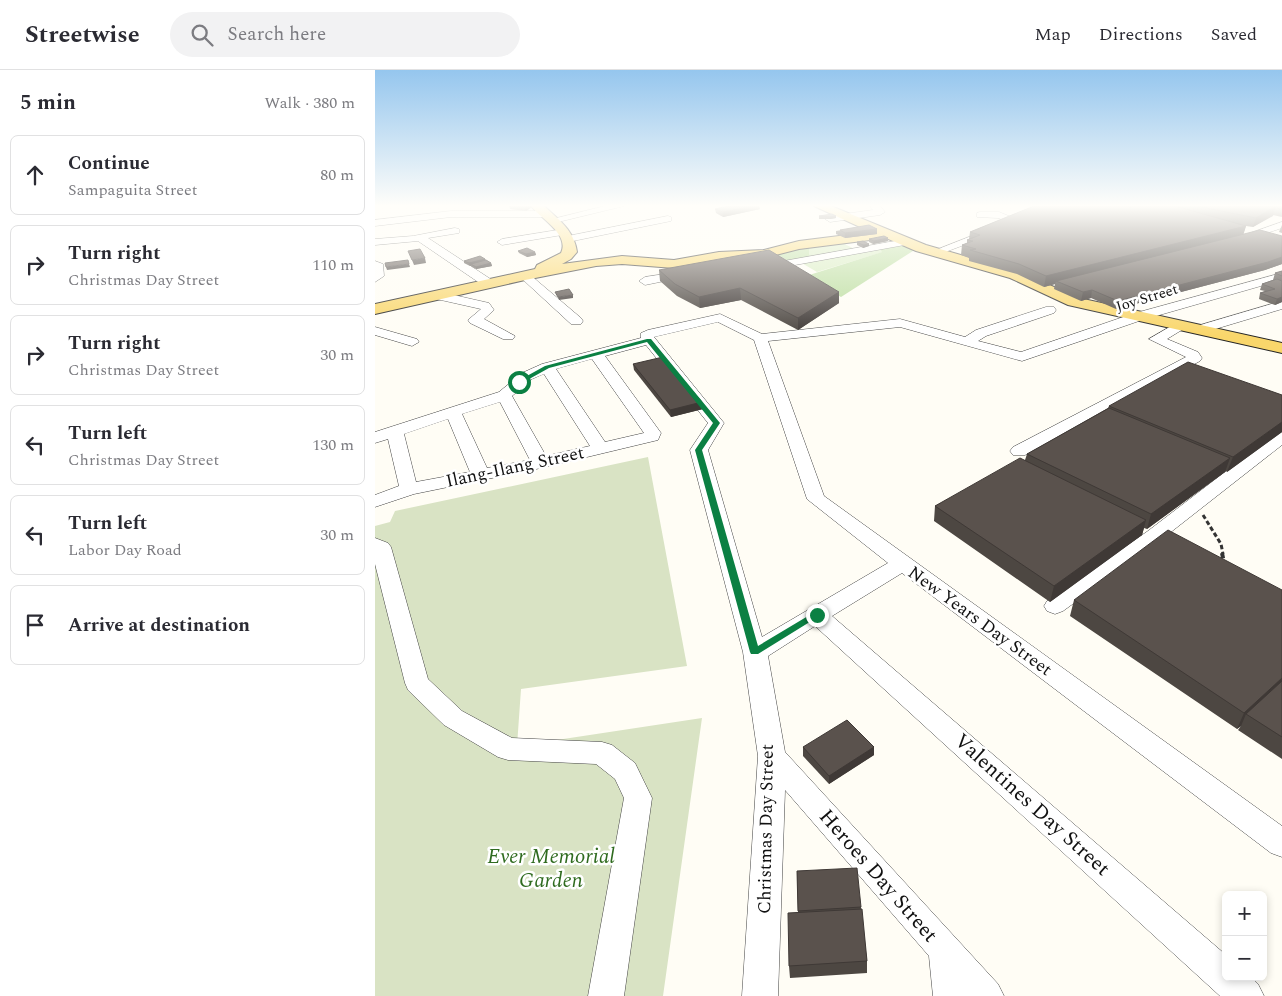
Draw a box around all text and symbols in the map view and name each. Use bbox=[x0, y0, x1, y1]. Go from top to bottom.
search box bbox=[170, 12, 520, 57]
text: Streetwise bbox=[25, 17, 140, 53]
text: Search here bbox=[228, 20, 326, 49]
icon: search bbox=[188, 21, 216, 49]
text: Map bbox=[1035, 21, 1071, 48]
text: Directions bbox=[1099, 21, 1183, 48]
text: Saved bbox=[1211, 21, 1257, 48]
text: 5 min bbox=[20, 87, 76, 119]
text: Walk · 380 m bbox=[264, 91, 355, 115]
text: Continue bbox=[68, 149, 150, 178]
icon: ahead bbox=[21, 161, 49, 189]
text: 80 m bbox=[320, 163, 354, 187]
text: Sampaguita Street bbox=[68, 178, 198, 202]
text: Turn right bbox=[68, 239, 161, 268]
icon: right bbox=[21, 251, 49, 279]
text: 110 m bbox=[312, 253, 354, 277]
text: Christmas Day Street bbox=[68, 268, 219, 292]
street label: Joy Street bbox=[1113, 278, 1181, 318]
text: Turn right bbox=[68, 329, 161, 358]
icon: right bbox=[21, 341, 49, 369]
text: 30 m bbox=[320, 343, 354, 367]
text: Christmas Day Street bbox=[68, 358, 219, 382]
route start bbox=[508, 371, 531, 394]
text: Turn left bbox=[68, 419, 147, 448]
icon: left bbox=[21, 431, 49, 459]
text: 130 m bbox=[312, 433, 354, 457]
street label: Ilang-Ilang Street bbox=[443, 439, 587, 495]
text: Christmas Day Street bbox=[68, 448, 219, 472]
text: Turn left bbox=[68, 509, 147, 538]
icon: left bbox=[21, 521, 49, 549]
text: 30 m bbox=[320, 523, 354, 547]
text: Labor Day Road bbox=[68, 538, 182, 562]
street label: New Years Day Street bbox=[902, 559, 1058, 683]
route end bbox=[806, 604, 829, 627]
icon: arrive bbox=[21, 611, 49, 639]
text: Arrive at destination bbox=[68, 611, 250, 640]
street label: Valentines Day Street bbox=[947, 726, 1117, 884]
street label: Christmas Day Street bbox=[751, 744, 781, 914]
street label: Heroes Day Street bbox=[811, 802, 945, 950]
park label: Ever Memorial Garden bbox=[487, 841, 615, 897]
map controls bbox=[1222, 891, 1267, 981]
button: + bbox=[1222, 891, 1267, 936]
button: − bbox=[1222, 936, 1267, 981]

